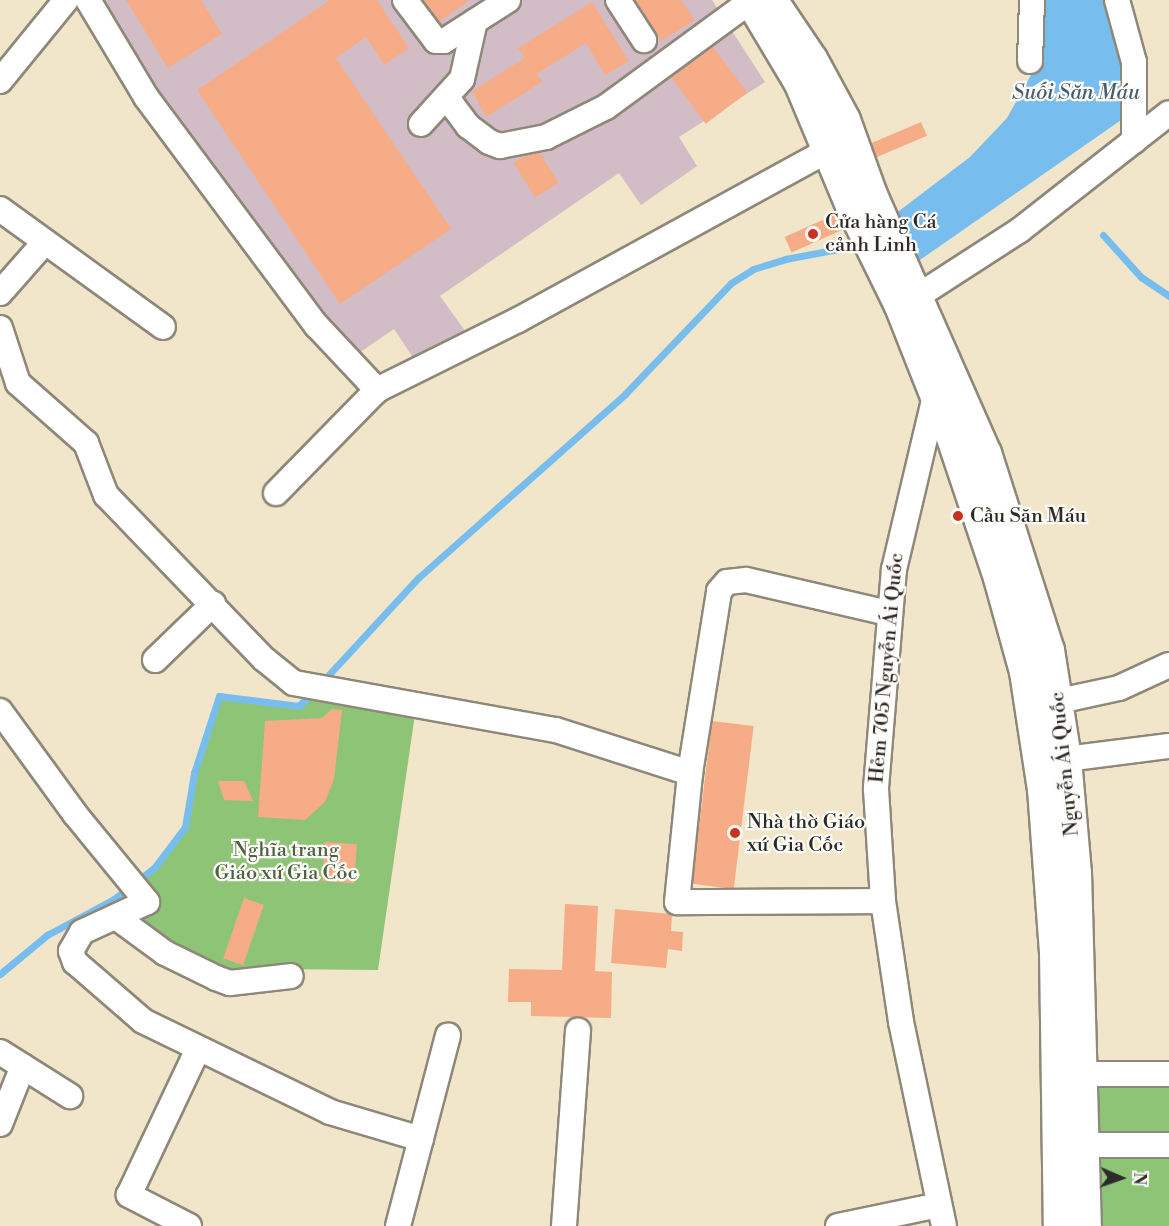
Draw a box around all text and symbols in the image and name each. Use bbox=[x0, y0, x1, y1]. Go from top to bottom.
water label: Suối Săn Máu bbox=[1012, 80, 1140, 106]
place label: Cửa hàng Cá cảnh Linh bbox=[825, 210, 937, 257]
marker: Cửa hàng Cá cảnh Linh bbox=[806, 227, 820, 241]
place label: Cầu Săn Máu bbox=[970, 504, 1086, 528]
marker: Cầu Săn Máu bbox=[951, 509, 965, 523]
street label: Hẻm 705 Nguyễn Ái Quốc bbox=[865, 552, 909, 784]
street label: Nguyễn Ái Quốc bbox=[1045, 691, 1085, 837]
place label: Nhà thờ Giáo xứ Gia Cốc bbox=[747, 810, 865, 857]
marker: Nhà thờ Giáo xứ Gia Cốc bbox=[728, 826, 742, 840]
park label: Nghĩa trang Giáo xứ Gia Cốc bbox=[214, 838, 358, 885]
north arrow bbox=[1091, 1148, 1151, 1208]
text: N bbox=[1129, 1172, 1149, 1185]

